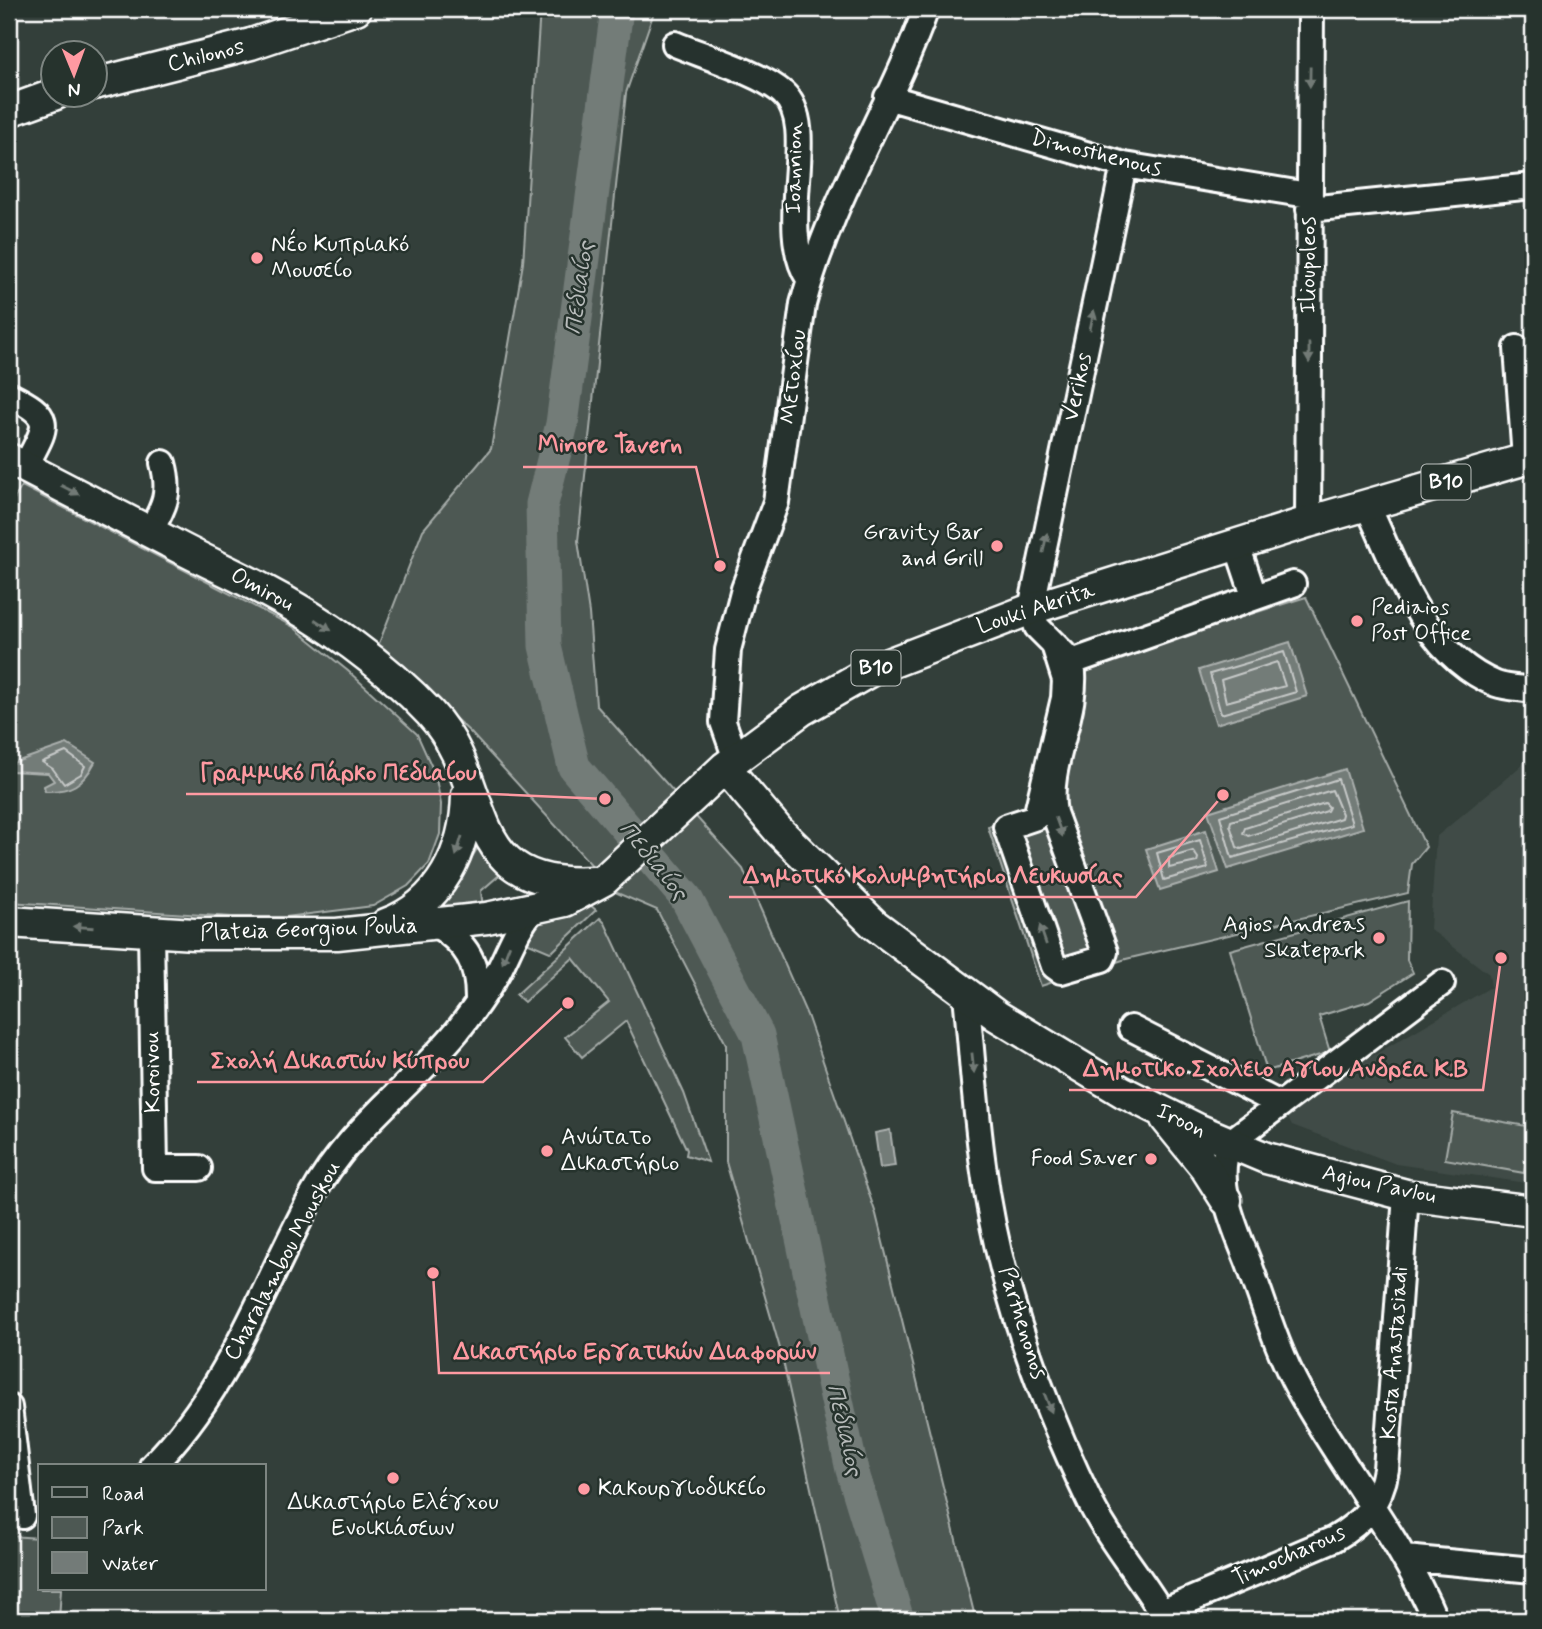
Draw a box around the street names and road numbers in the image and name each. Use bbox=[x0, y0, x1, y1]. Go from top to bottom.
street label: Chilonos bbox=[164, 32, 248, 80]
street label: Ioannion bbox=[779, 122, 811, 214]
street label: Dimosthenous bbox=[1027, 123, 1165, 185]
street label: Ilioupoleos bbox=[1294, 217, 1324, 313]
street label: Μετοχίου bbox=[773, 328, 815, 426]
street label: Verikos bbox=[1056, 350, 1100, 424]
road number: B10 bbox=[1422, 464, 1470, 500]
street label: Omirou bbox=[225, 561, 299, 619]
street label: Louki Akrita bbox=[973, 576, 1099, 642]
road number: B10 bbox=[852, 650, 900, 686]
street label: Plateia Georgiou Poulia bbox=[200, 911, 418, 951]
street label: Koroivou bbox=[137, 1031, 169, 1113]
street label: Iroon bbox=[1151, 1096, 1211, 1146]
street label: Charalambou Mouskou bbox=[218, 1156, 348, 1366]
street label: Agiou Pavlou bbox=[1319, 1158, 1439, 1212]
street label: Parthenonos bbox=[991, 1263, 1053, 1383]
street label: Kosta Anastasiadi bbox=[1374, 1265, 1416, 1441]
street label: Timocharous bbox=[1228, 1518, 1350, 1594]

